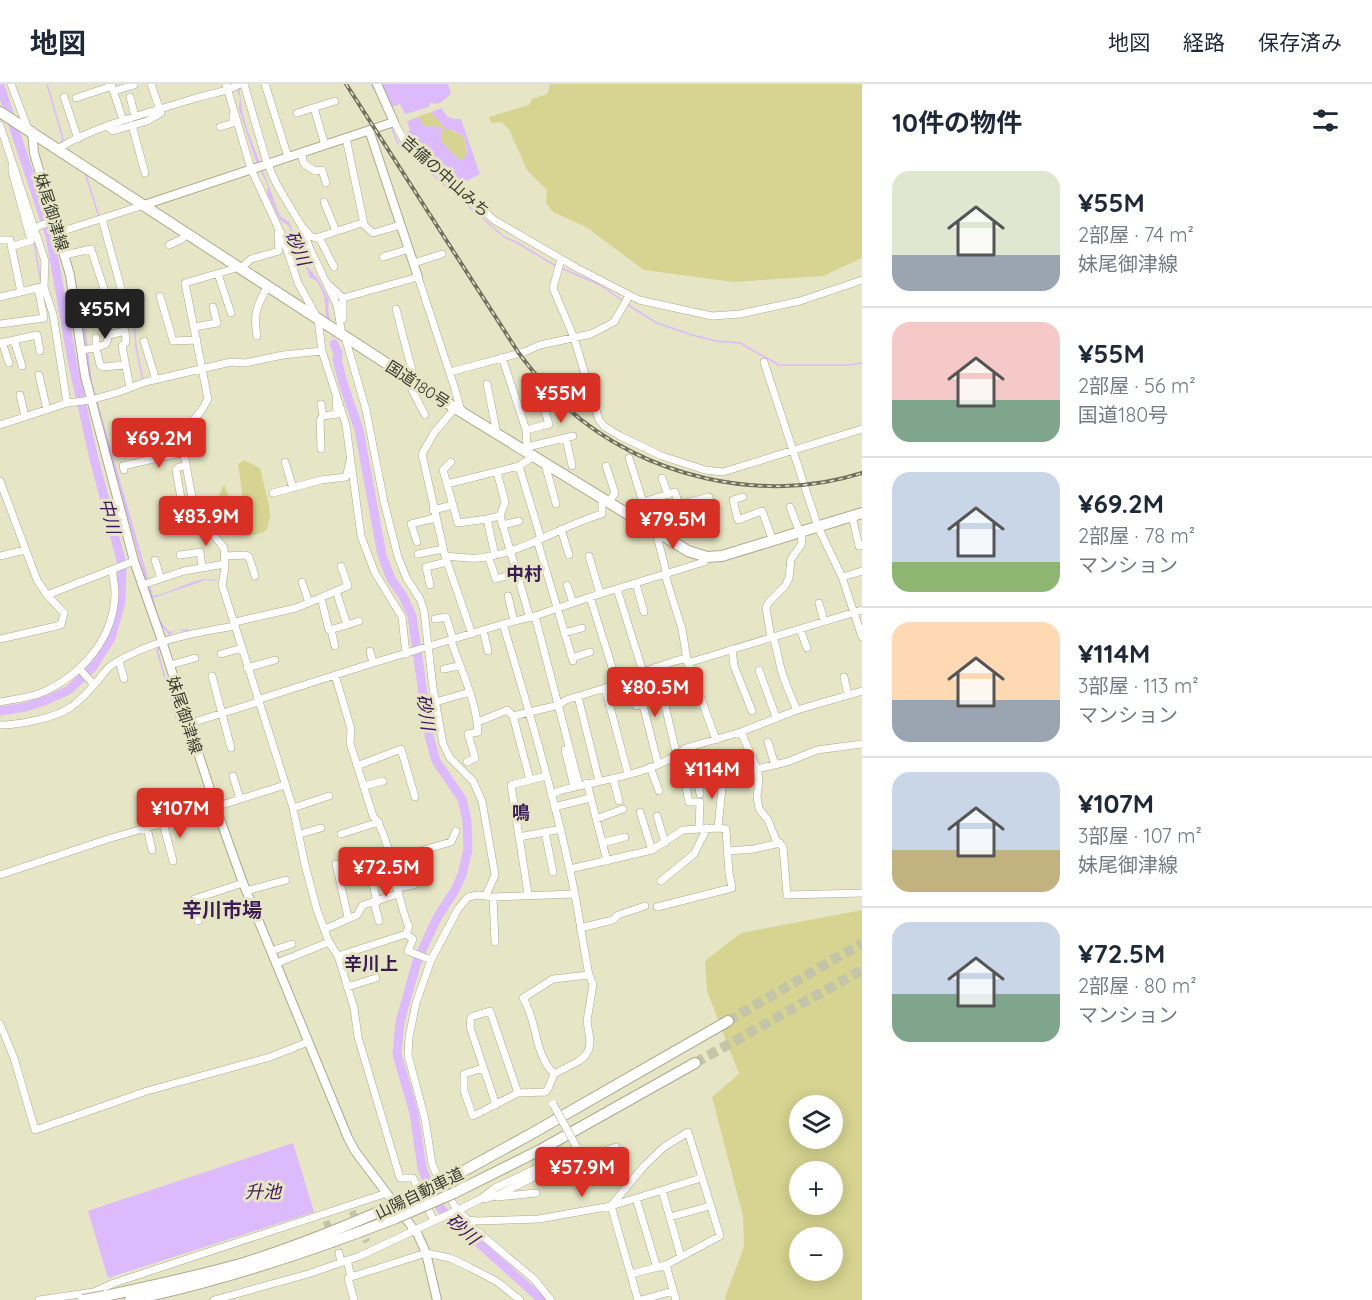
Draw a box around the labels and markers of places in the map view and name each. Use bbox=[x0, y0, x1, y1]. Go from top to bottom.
pin: ¥55M bbox=[69, 289, 141, 340]
pin: ¥55M bbox=[525, 373, 597, 424]
pin: ¥69.2M bbox=[110, 418, 208, 469]
pin: ¥83.9M bbox=[157, 496, 255, 547]
pin: ¥79.5M bbox=[624, 499, 722, 550]
pin: ¥80.5M bbox=[606, 667, 704, 718]
pin: ¥114M bbox=[670, 749, 754, 800]
pin: ¥107M bbox=[138, 788, 222, 839]
pin: ¥72.5M bbox=[337, 847, 435, 898]
pin: ¥57.9M bbox=[533, 1147, 631, 1198]

